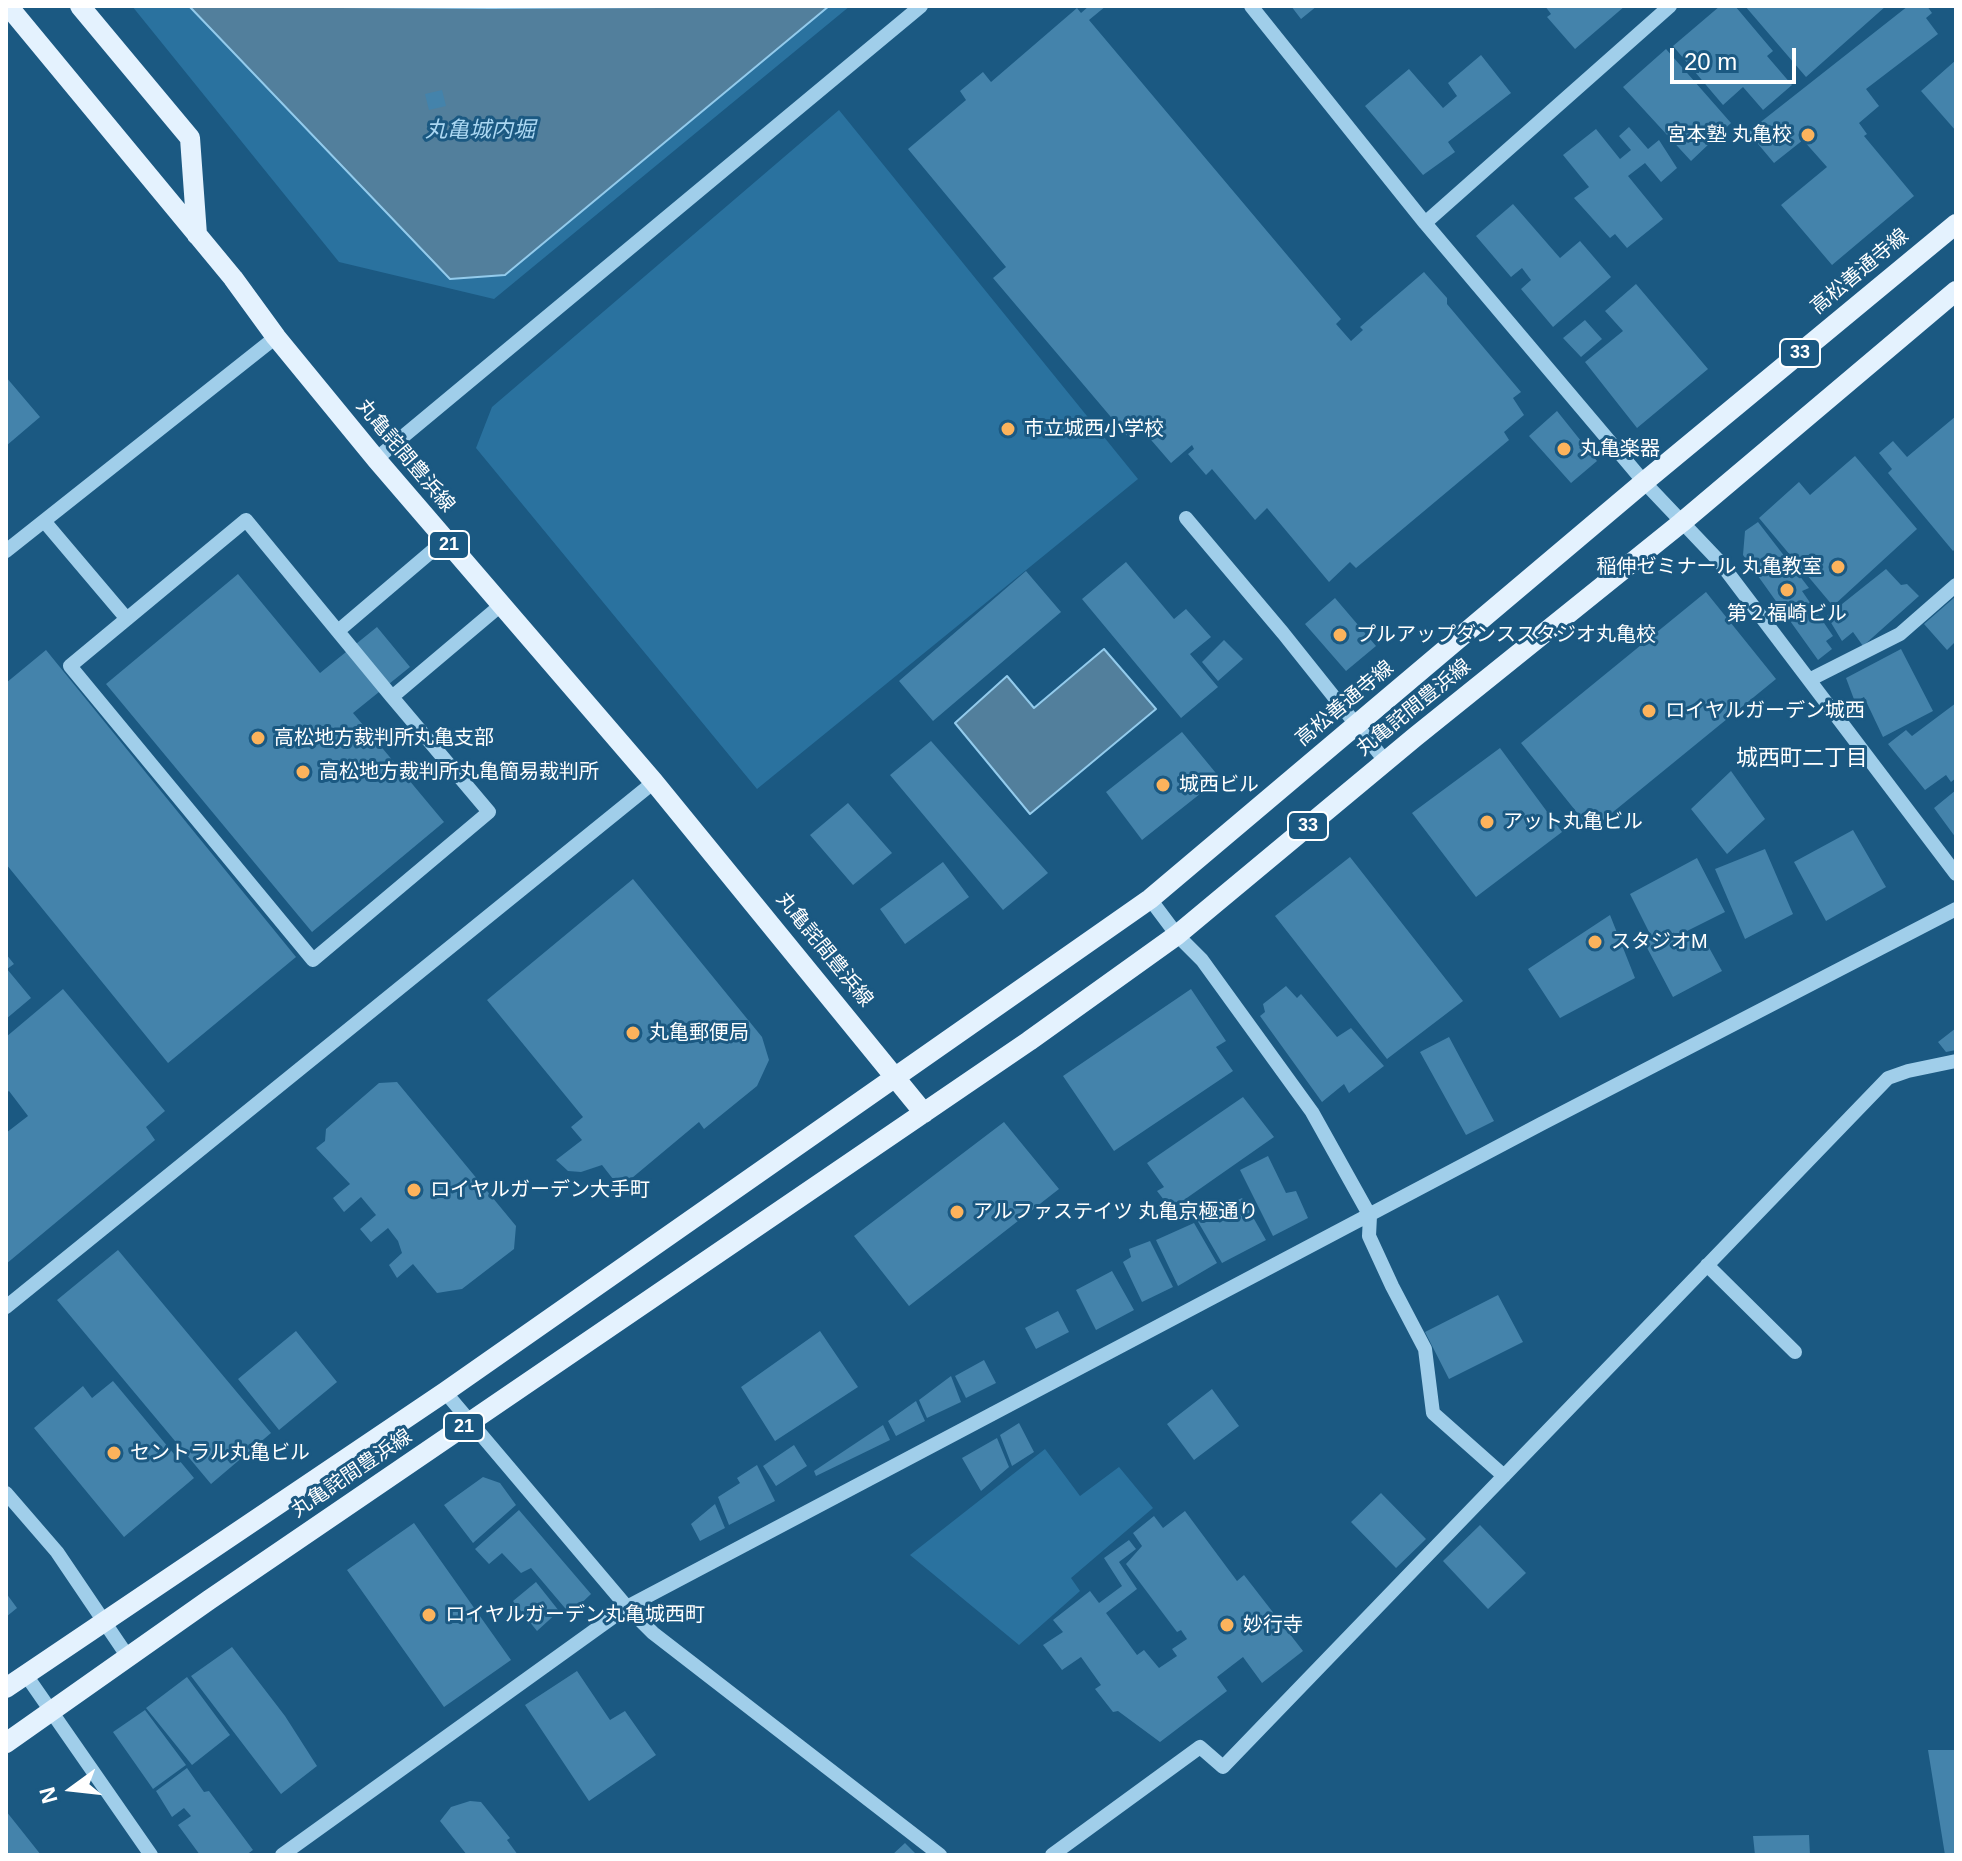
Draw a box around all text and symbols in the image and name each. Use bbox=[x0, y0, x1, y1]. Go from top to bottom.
scale bar bbox=[1674, 32, 1800, 82]
text: 20 m bbox=[1684, 48, 1737, 75]
water label: 丸亀城内堀 bbox=[425, 118, 535, 144]
place label: 宮本塾 丸亀校 bbox=[1666, 123, 1792, 147]
marker: 宮本塾 丸亀校 bbox=[1799, 126, 1817, 144]
street label: 高松善通寺線 bbox=[1806, 224, 1914, 320]
road number: 33 bbox=[1780, 339, 1820, 367]
street label: 丸亀詫間豊浜線 bbox=[351, 395, 459, 517]
place label: 市立城西小学校 bbox=[1024, 417, 1164, 441]
marker: 市立城西小学校 bbox=[999, 420, 1017, 438]
place label: 丸亀楽器 bbox=[1580, 437, 1660, 461]
marker: 丸亀楽器 bbox=[1555, 440, 1573, 458]
road number: 21 bbox=[429, 531, 469, 559]
place label: 稲伸ゼミナール 丸亀教室 bbox=[1596, 555, 1822, 579]
marker: 稲伸ゼミナール 丸亀教室 bbox=[1829, 558, 1847, 576]
marker: 第２福崎ビル bbox=[1778, 581, 1796, 599]
place label: 第２福崎ビル bbox=[1727, 602, 1847, 626]
place label: プルアップダンススタジオ丸亀校 bbox=[1356, 623, 1656, 647]
marker: プルアップダンススタジオ丸亀校 bbox=[1331, 626, 1349, 644]
street label: 丸亀詫間豊浜線 bbox=[1352, 655, 1476, 761]
street label: 高松善通寺線 bbox=[1291, 656, 1399, 752]
place label: ロイヤルガーデン城西 bbox=[1665, 699, 1865, 723]
marker: ロイヤルガーデン城西 bbox=[1640, 702, 1658, 720]
place label: 高松地方裁判所丸亀支部 bbox=[274, 726, 494, 750]
marker: 高松地方裁判所丸亀支部 bbox=[249, 729, 267, 747]
district label: 城西町二丁目 bbox=[1736, 746, 1868, 772]
place label: 高松地方裁判所丸亀簡易裁判所 bbox=[319, 760, 599, 784]
marker: 高松地方裁判所丸亀簡易裁判所 bbox=[294, 763, 312, 781]
place label: 城西ビル bbox=[1179, 773, 1259, 797]
marker: 城西ビル bbox=[1154, 776, 1172, 794]
place label: アット丸亀ビル bbox=[1503, 810, 1643, 834]
road number: 33 bbox=[1288, 812, 1328, 840]
marker: アット丸亀ビル bbox=[1478, 813, 1496, 831]
street label: 丸亀詫間豊浜線 bbox=[771, 888, 877, 1012]
place label: スタジオM bbox=[1611, 930, 1708, 954]
marker: スタジオM bbox=[1586, 933, 1604, 951]
place label: 丸亀郵便局 bbox=[649, 1021, 749, 1045]
marker: 丸亀郵便局 bbox=[624, 1024, 642, 1042]
place label: ロイヤルガーデン大手町 bbox=[430, 1178, 650, 1202]
marker: ロイヤルガーデン大手町 bbox=[405, 1181, 423, 1199]
place label: アルファステイツ 丸亀京極通り bbox=[973, 1200, 1259, 1224]
marker: アルファステイツ 丸亀京極通り bbox=[948, 1203, 966, 1221]
road number: 21 bbox=[444, 1413, 484, 1441]
street label: 丸亀詫間豊浜線 bbox=[287, 1425, 417, 1523]
place label: セントラル丸亀ビル bbox=[130, 1441, 310, 1465]
marker: セントラル丸亀ビル bbox=[105, 1444, 123, 1462]
place label: ロイヤルガーデン丸亀城西町 bbox=[445, 1603, 705, 1627]
marker: ロイヤルガーデン丸亀城西町 bbox=[420, 1606, 438, 1624]
place label: 妙行寺 bbox=[1243, 1613, 1303, 1637]
marker: 妙行寺 bbox=[1218, 1616, 1236, 1634]
north arrow bbox=[32, 1749, 112, 1829]
text: N bbox=[34, 1784, 62, 1806]

